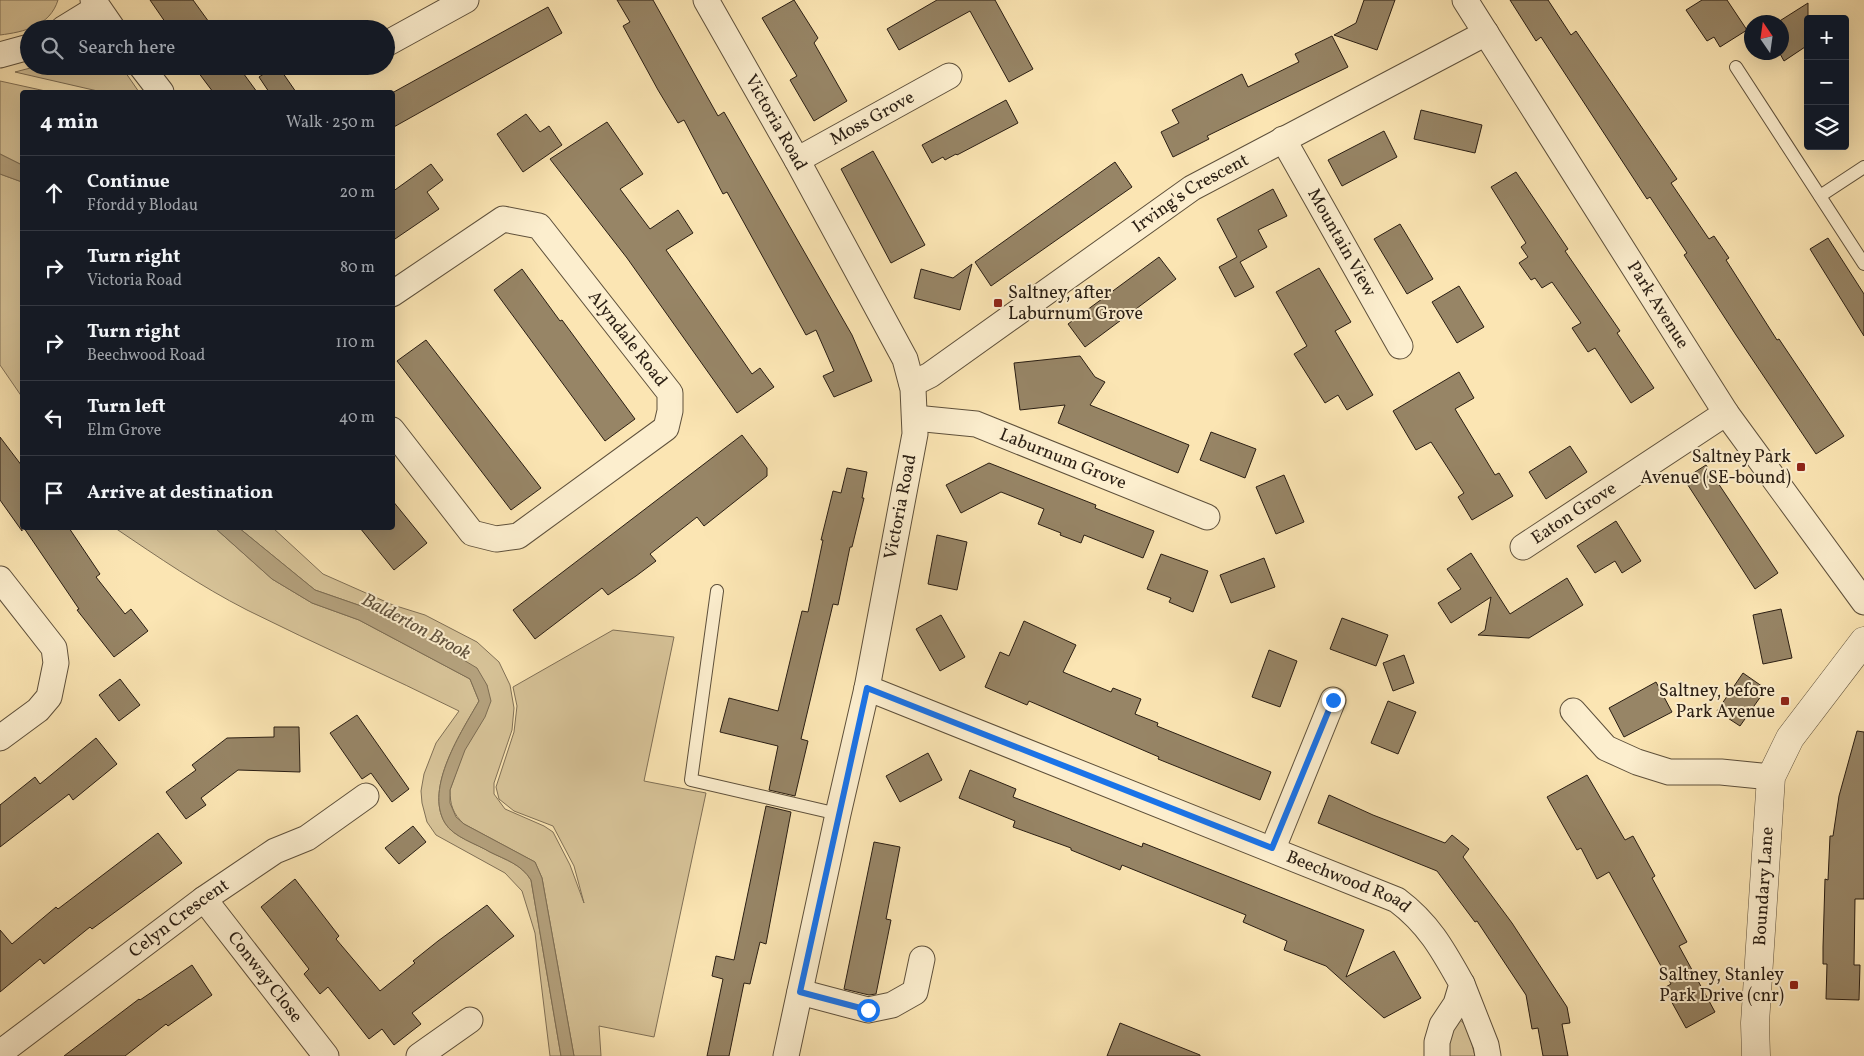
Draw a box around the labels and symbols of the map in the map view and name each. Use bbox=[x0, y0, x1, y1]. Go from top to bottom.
north arrow bbox=[1744, 15, 1789, 60]
street label: Victoria Road bbox=[738, 70, 813, 175]
street label: Moss Grove bbox=[826, 85, 919, 152]
street label: Irving's Crescent bbox=[1127, 148, 1253, 239]
street label: Mountain View bbox=[1301, 184, 1382, 301]
street label: Park Avenue bbox=[1621, 257, 1695, 354]
place label: Saltney, after Laburnum Grove bbox=[1008, 281, 1143, 327]
street label: Alyndale Road bbox=[582, 285, 673, 392]
marker: Saltney, after Laburnum Grove bbox=[992, 297, 1004, 309]
street label: Laburnum Grove bbox=[996, 422, 1130, 496]
place label: Saltney Park Avenue (SE-bound) bbox=[1640, 445, 1791, 491]
street label: Victoria Road bbox=[879, 452, 923, 562]
marker: Saltney Park Avenue (SE-bound) bbox=[1795, 461, 1807, 473]
street label: Eaton Grove bbox=[1526, 476, 1622, 551]
water label: Balderton Brook bbox=[357, 587, 475, 667]
place label: Saltney, before Park Avenue bbox=[1659, 679, 1775, 725]
route end bbox=[1322, 689, 1345, 712]
marker: Saltney, before Park Avenue bbox=[1779, 695, 1791, 707]
street label: Boundary Lane bbox=[1748, 826, 1780, 947]
street label: Beechwood Road bbox=[1282, 844, 1417, 919]
street label: Celyn Crescent bbox=[124, 873, 234, 964]
street label: Conway Close bbox=[221, 926, 308, 1028]
place label: Saltney, Stanley Park Drive (cnr) bbox=[1658, 963, 1784, 1009]
marker: Saltney, Stanley Park Drive (cnr) bbox=[1788, 979, 1800, 991]
route start bbox=[857, 999, 880, 1022]

